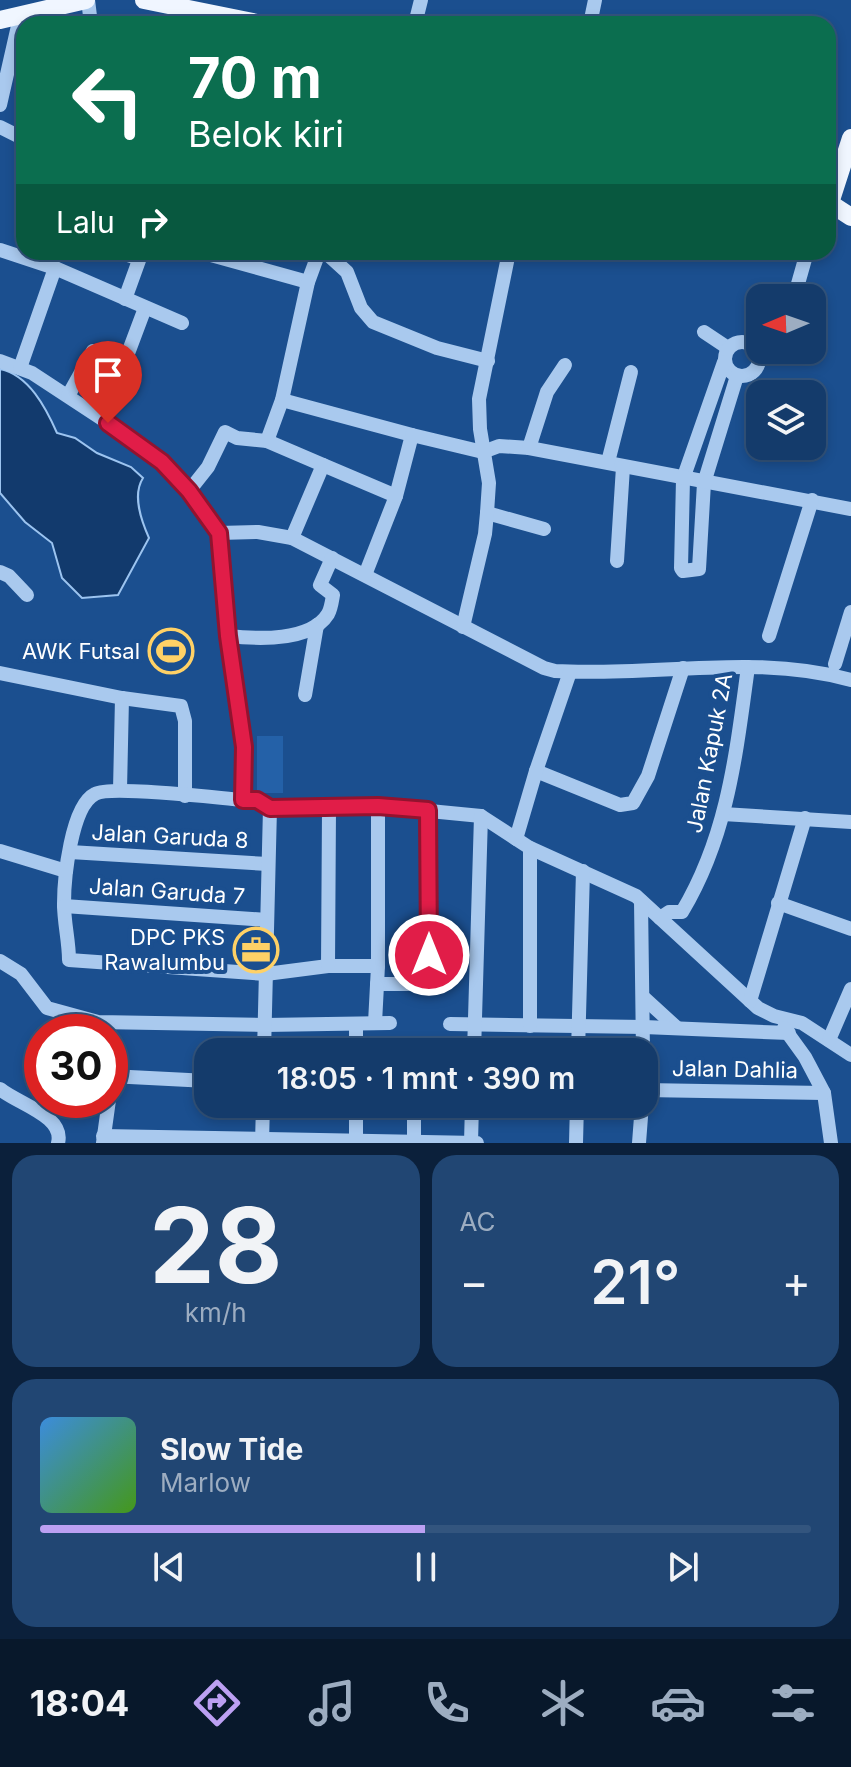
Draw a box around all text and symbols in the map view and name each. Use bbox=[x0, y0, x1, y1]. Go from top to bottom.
text: 70 m bbox=[188, 44, 322, 112]
icon: left bbox=[56, 48, 160, 152]
text: Belok kiri bbox=[188, 112, 344, 156]
icon: right bbox=[131, 200, 175, 244]
text: Lalu bbox=[56, 204, 115, 240]
north arrow bbox=[746, 284, 826, 364]
map controls bbox=[746, 284, 826, 460]
pin bbox=[74, 341, 142, 423]
icon: arrive bbox=[86, 353, 130, 397]
button: layers bbox=[746, 380, 826, 460]
sports icon: AWK Futsal bbox=[147, 627, 195, 675]
place label: AWK Futsal bbox=[22, 638, 140, 664]
street label: Jalan Kapuk 2A bbox=[681, 671, 737, 835]
street label: Jalan Garuda 8 bbox=[91, 819, 249, 853]
street label: Jalan Garuda 7 bbox=[88, 873, 246, 909]
position arrow bbox=[387, 913, 471, 997]
place label: DPC PKS Rawalumbu bbox=[104, 924, 225, 975]
office icon: DPC PKS Rawalumbu bbox=[232, 926, 280, 974]
speed limit sign: 30 bbox=[24, 1014, 128, 1118]
street label: Jalan Dahlia bbox=[672, 1055, 798, 1083]
text: 18:05 · 1 mnt · 390 m bbox=[277, 1060, 575, 1096]
text: 28 bbox=[149, 1182, 282, 1308]
text: AC bbox=[460, 1206, 496, 1237]
text: 21° bbox=[590, 1246, 680, 1318]
text: − bbox=[460, 1255, 489, 1309]
text: + bbox=[782, 1255, 811, 1309]
text: km/h bbox=[185, 1297, 247, 1328]
text: Slow Tide bbox=[160, 1431, 303, 1467]
text: Marlow bbox=[160, 1467, 251, 1498]
icon: previous bbox=[147, 1545, 191, 1589]
icon: pause bbox=[404, 1545, 448, 1589]
icon: next bbox=[661, 1545, 705, 1589]
icon: directions bbox=[189, 1675, 245, 1731]
icon: music bbox=[304, 1675, 360, 1731]
icon: phone bbox=[419, 1675, 475, 1731]
icon: climate bbox=[535, 1675, 591, 1731]
icon: car bbox=[650, 1675, 706, 1731]
icon: filters bbox=[765, 1675, 821, 1731]
text: 18:04 bbox=[30, 1681, 129, 1725]

